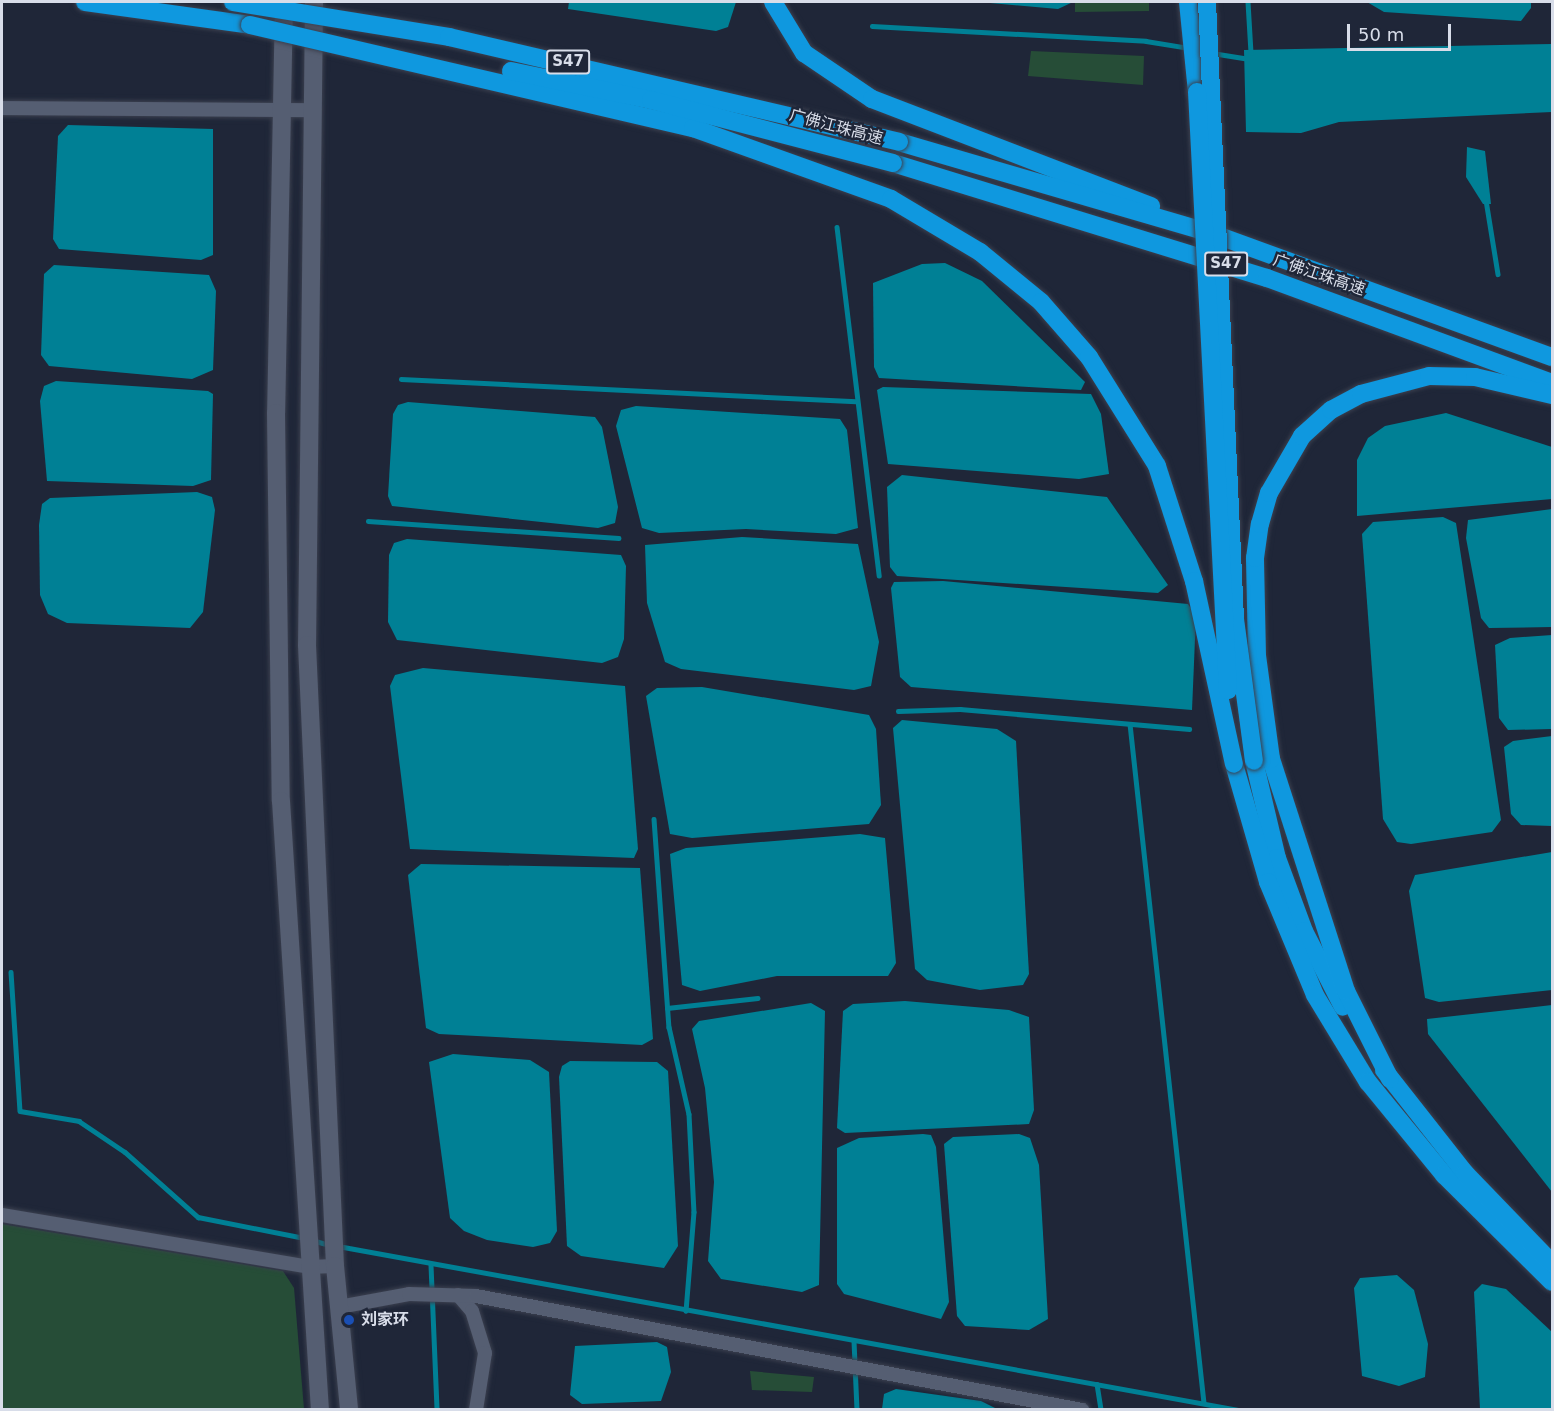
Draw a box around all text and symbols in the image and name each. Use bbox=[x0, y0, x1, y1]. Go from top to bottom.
scale bar bbox=[1350, 12, 1454, 50]
text: 50 m bbox=[1358, 24, 1404, 45]
road number: S47 bbox=[546, 50, 590, 74]
street label: 广佛江珠高速 bbox=[787, 105, 885, 149]
street label: 广佛江珠高速 bbox=[1270, 250, 1368, 300]
road number: S47 bbox=[1204, 252, 1248, 276]
place label: 刘家环 bbox=[361, 1310, 409, 1330]
marker: 刘家环 bbox=[342, 1313, 356, 1327]

